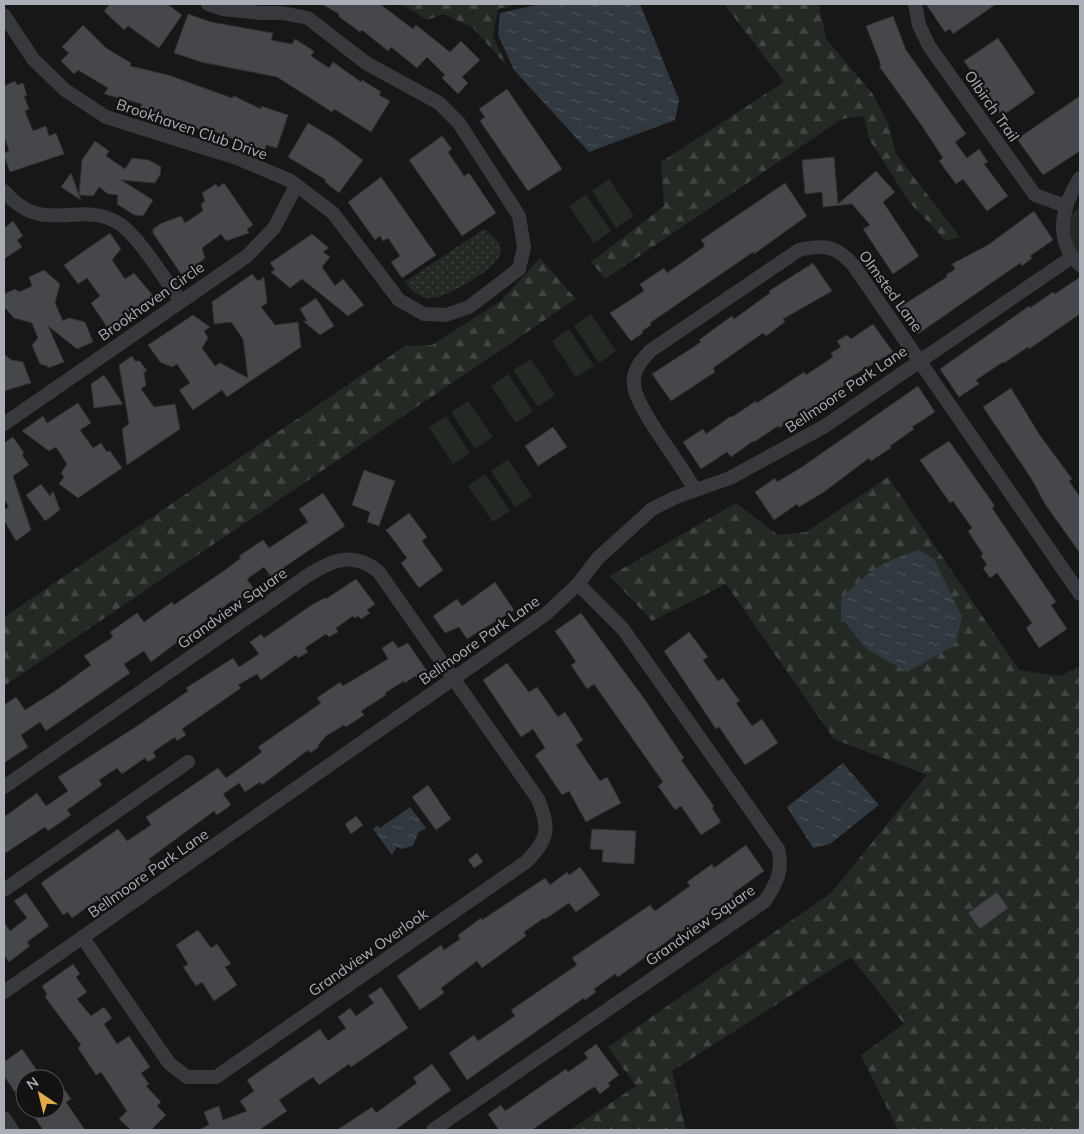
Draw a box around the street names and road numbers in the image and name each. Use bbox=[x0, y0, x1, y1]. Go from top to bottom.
street label: Olbirch Trail bbox=[961, 67, 1023, 145]
street label: Brookhaven Club Drive bbox=[114, 94, 270, 164]
street label: Olmsted Lane bbox=[855, 247, 927, 335]
street label: Brookhaven Circle bbox=[94, 257, 208, 345]
street label: Bellmoore Park Lane bbox=[781, 341, 911, 437]
street label: Grandview Square bbox=[174, 563, 290, 653]
street label: Bellmoore Park Lane bbox=[415, 591, 543, 689]
street label: Bellmoore Park Lane bbox=[84, 824, 212, 922]
street label: Grandview Square bbox=[642, 880, 758, 970]
street label: Grandview Overlook bbox=[305, 904, 431, 1000]

